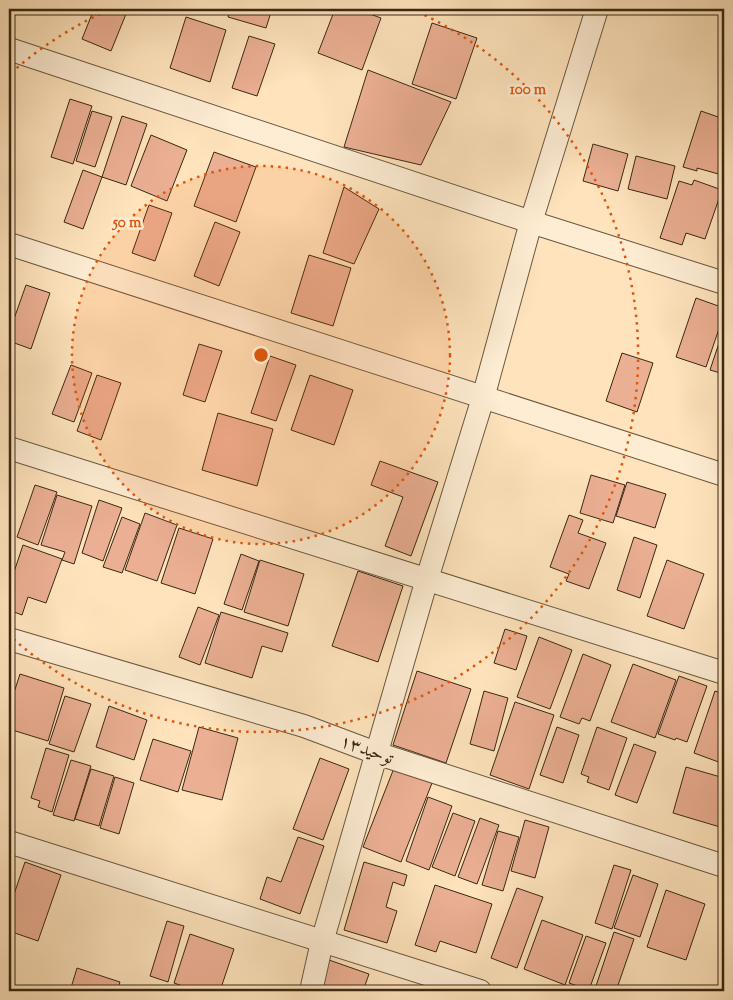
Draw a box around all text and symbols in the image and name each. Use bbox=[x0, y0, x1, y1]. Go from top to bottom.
text: 100 m bbox=[510, 80, 547, 101]
text: 50 m bbox=[112, 213, 142, 234]
centre of rings bbox=[252, 346, 270, 364]
street label: توحید۱۳ bbox=[336, 729, 397, 773]

